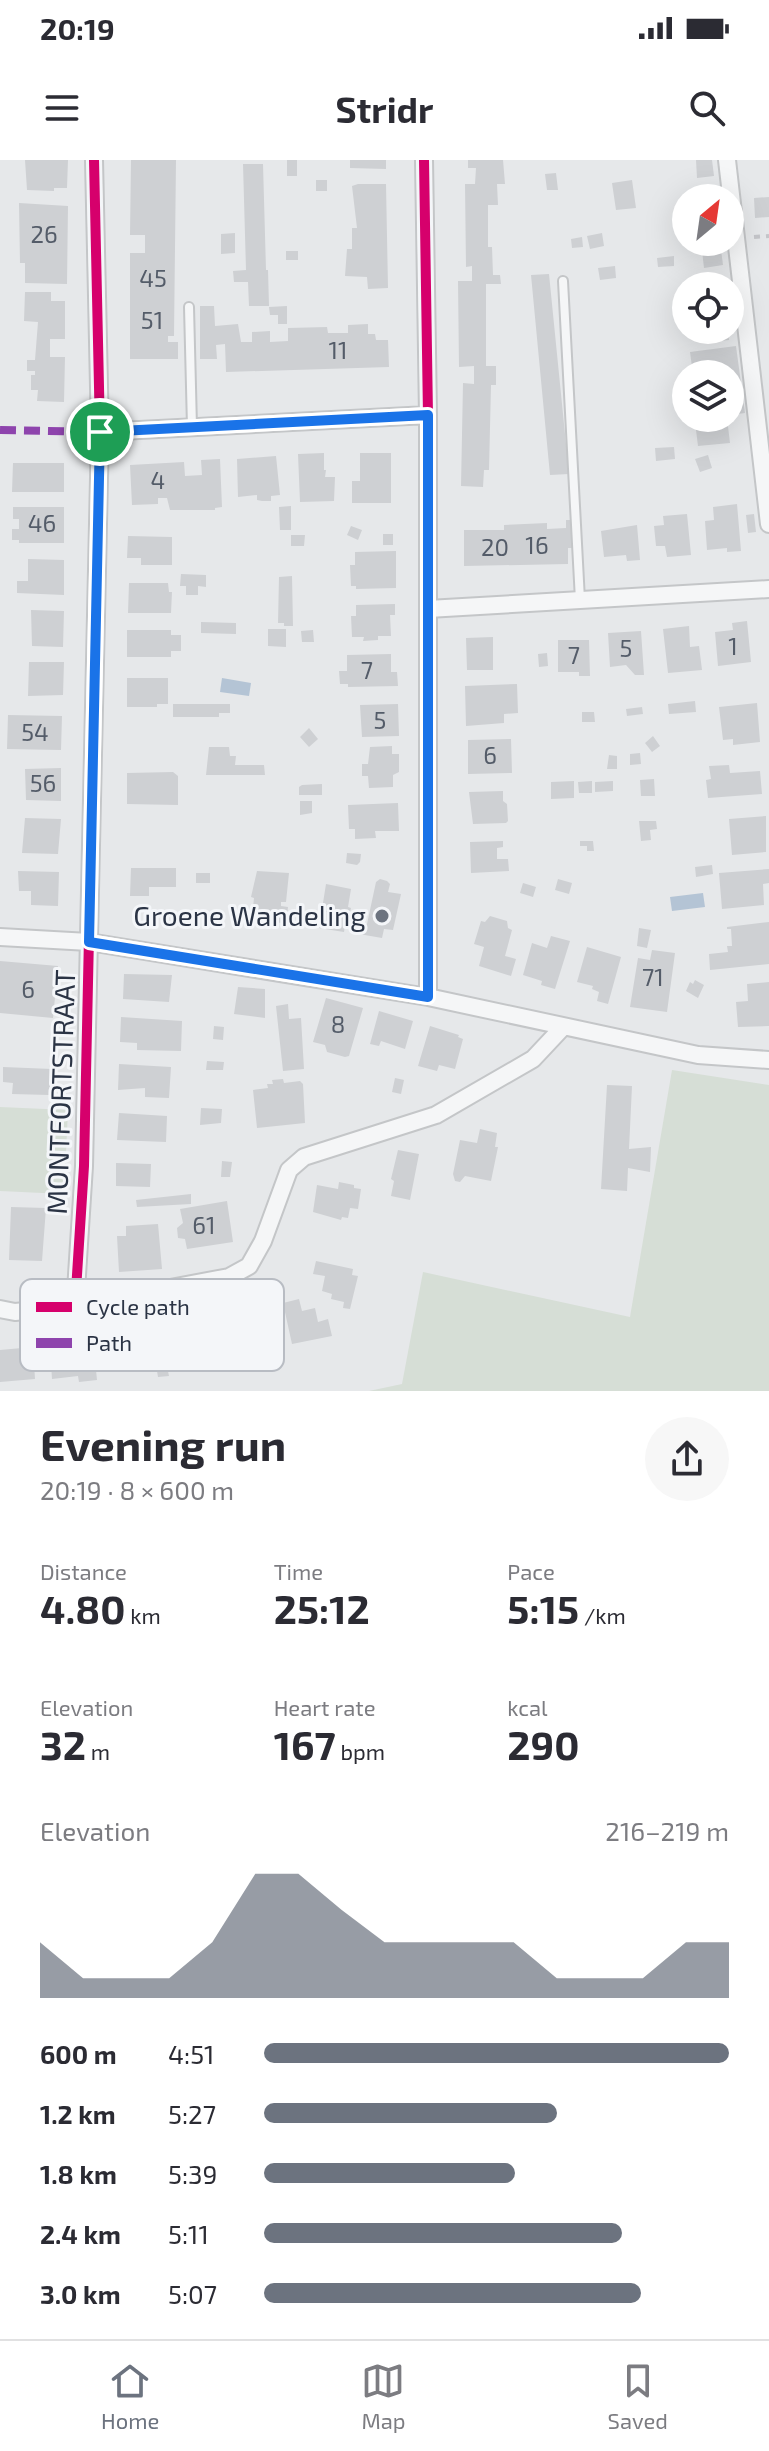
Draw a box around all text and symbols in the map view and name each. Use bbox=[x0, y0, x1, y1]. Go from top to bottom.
text: 20:19 bbox=[40, 10, 115, 46]
icon: menu bbox=[40, 86, 84, 130]
icon: search bbox=[685, 86, 729, 130]
text: Stridr bbox=[336, 87, 433, 130]
north arrow bbox=[672, 184, 744, 256]
map controls bbox=[672, 184, 744, 432]
house number: 26 bbox=[30, 219, 58, 248]
house number: 45 bbox=[139, 263, 167, 292]
button: locate bbox=[672, 272, 744, 344]
house number: 51 bbox=[141, 305, 163, 334]
house number: 11 bbox=[328, 335, 348, 364]
button: layers bbox=[672, 360, 744, 432]
pin bbox=[66, 398, 134, 466]
icon: arrive bbox=[78, 410, 122, 454]
house number: 4 bbox=[151, 465, 165, 494]
house number: 46 bbox=[28, 508, 56, 537]
house number: 16 bbox=[525, 530, 549, 559]
house number: 20 bbox=[481, 532, 509, 561]
house number: 1 bbox=[728, 631, 738, 660]
house number: 5 bbox=[620, 633, 632, 662]
house number: 7 bbox=[568, 640, 580, 669]
house number: 7 bbox=[361, 655, 373, 684]
house number: 5 bbox=[374, 705, 386, 734]
house number: 54 bbox=[21, 717, 49, 746]
house number: 6 bbox=[483, 740, 497, 769]
house number: 56 bbox=[30, 768, 56, 797]
place label: Groene Wandeling bbox=[133, 898, 366, 932]
marker: Groene Wandeling bbox=[373, 907, 391, 925]
house number: 71 bbox=[642, 962, 664, 991]
street label: MONTFORTSTRAAT bbox=[39, 969, 81, 1215]
house number: 6 bbox=[21, 974, 35, 1003]
house number: 8 bbox=[331, 1009, 345, 1038]
house number: 61 bbox=[192, 1210, 216, 1239]
legend bbox=[20, 1279, 284, 1371]
text: Cycle path bbox=[86, 1293, 190, 1319]
text: Path bbox=[86, 1329, 132, 1355]
text: Evening run bbox=[40, 1417, 286, 1470]
button: share bbox=[645, 1417, 729, 1501]
text: 20:19 · 8 × 600 m bbox=[40, 1474, 234, 1505]
text: Distance bbox=[40, 1558, 127, 1584]
text: Time bbox=[274, 1558, 323, 1584]
text: Pace bbox=[507, 1558, 555, 1584]
text: 4.80 bbox=[40, 1584, 125, 1632]
text: 25:12 bbox=[274, 1584, 370, 1632]
text: 5:15 bbox=[507, 1584, 579, 1632]
text: km bbox=[125, 1602, 161, 1628]
text: /km bbox=[579, 1602, 626, 1628]
text: Elevation bbox=[40, 1694, 133, 1720]
text: Heart rate bbox=[274, 1694, 375, 1720]
text: kcal bbox=[507, 1694, 548, 1720]
text: 32 bbox=[40, 1720, 86, 1768]
text: 167 bbox=[274, 1720, 336, 1768]
text: 290 bbox=[507, 1720, 579, 1768]
text: m bbox=[86, 1738, 110, 1764]
text: bpm bbox=[336, 1738, 385, 1764]
text: Elevation bbox=[40, 1815, 150, 1846]
text: 216–219 m bbox=[605, 1815, 729, 1846]
text: 600 m bbox=[40, 2038, 117, 2069]
text: 4:51 bbox=[168, 2038, 214, 2069]
text: 1.2 km bbox=[40, 2098, 116, 2129]
text: 5:27 bbox=[168, 2098, 216, 2129]
text: 1.8 km bbox=[40, 2158, 117, 2189]
text: 5:39 bbox=[168, 2158, 217, 2189]
text: 2.4 km bbox=[40, 2218, 121, 2249]
text: 5:11 bbox=[168, 2218, 209, 2249]
text: 3.0 km bbox=[40, 2278, 121, 2309]
text: 5:07 bbox=[168, 2278, 217, 2309]
tab: Home bbox=[101, 2359, 159, 2433]
tab: Map bbox=[361, 2359, 406, 2433]
tab: Saved bbox=[608, 2359, 668, 2433]

